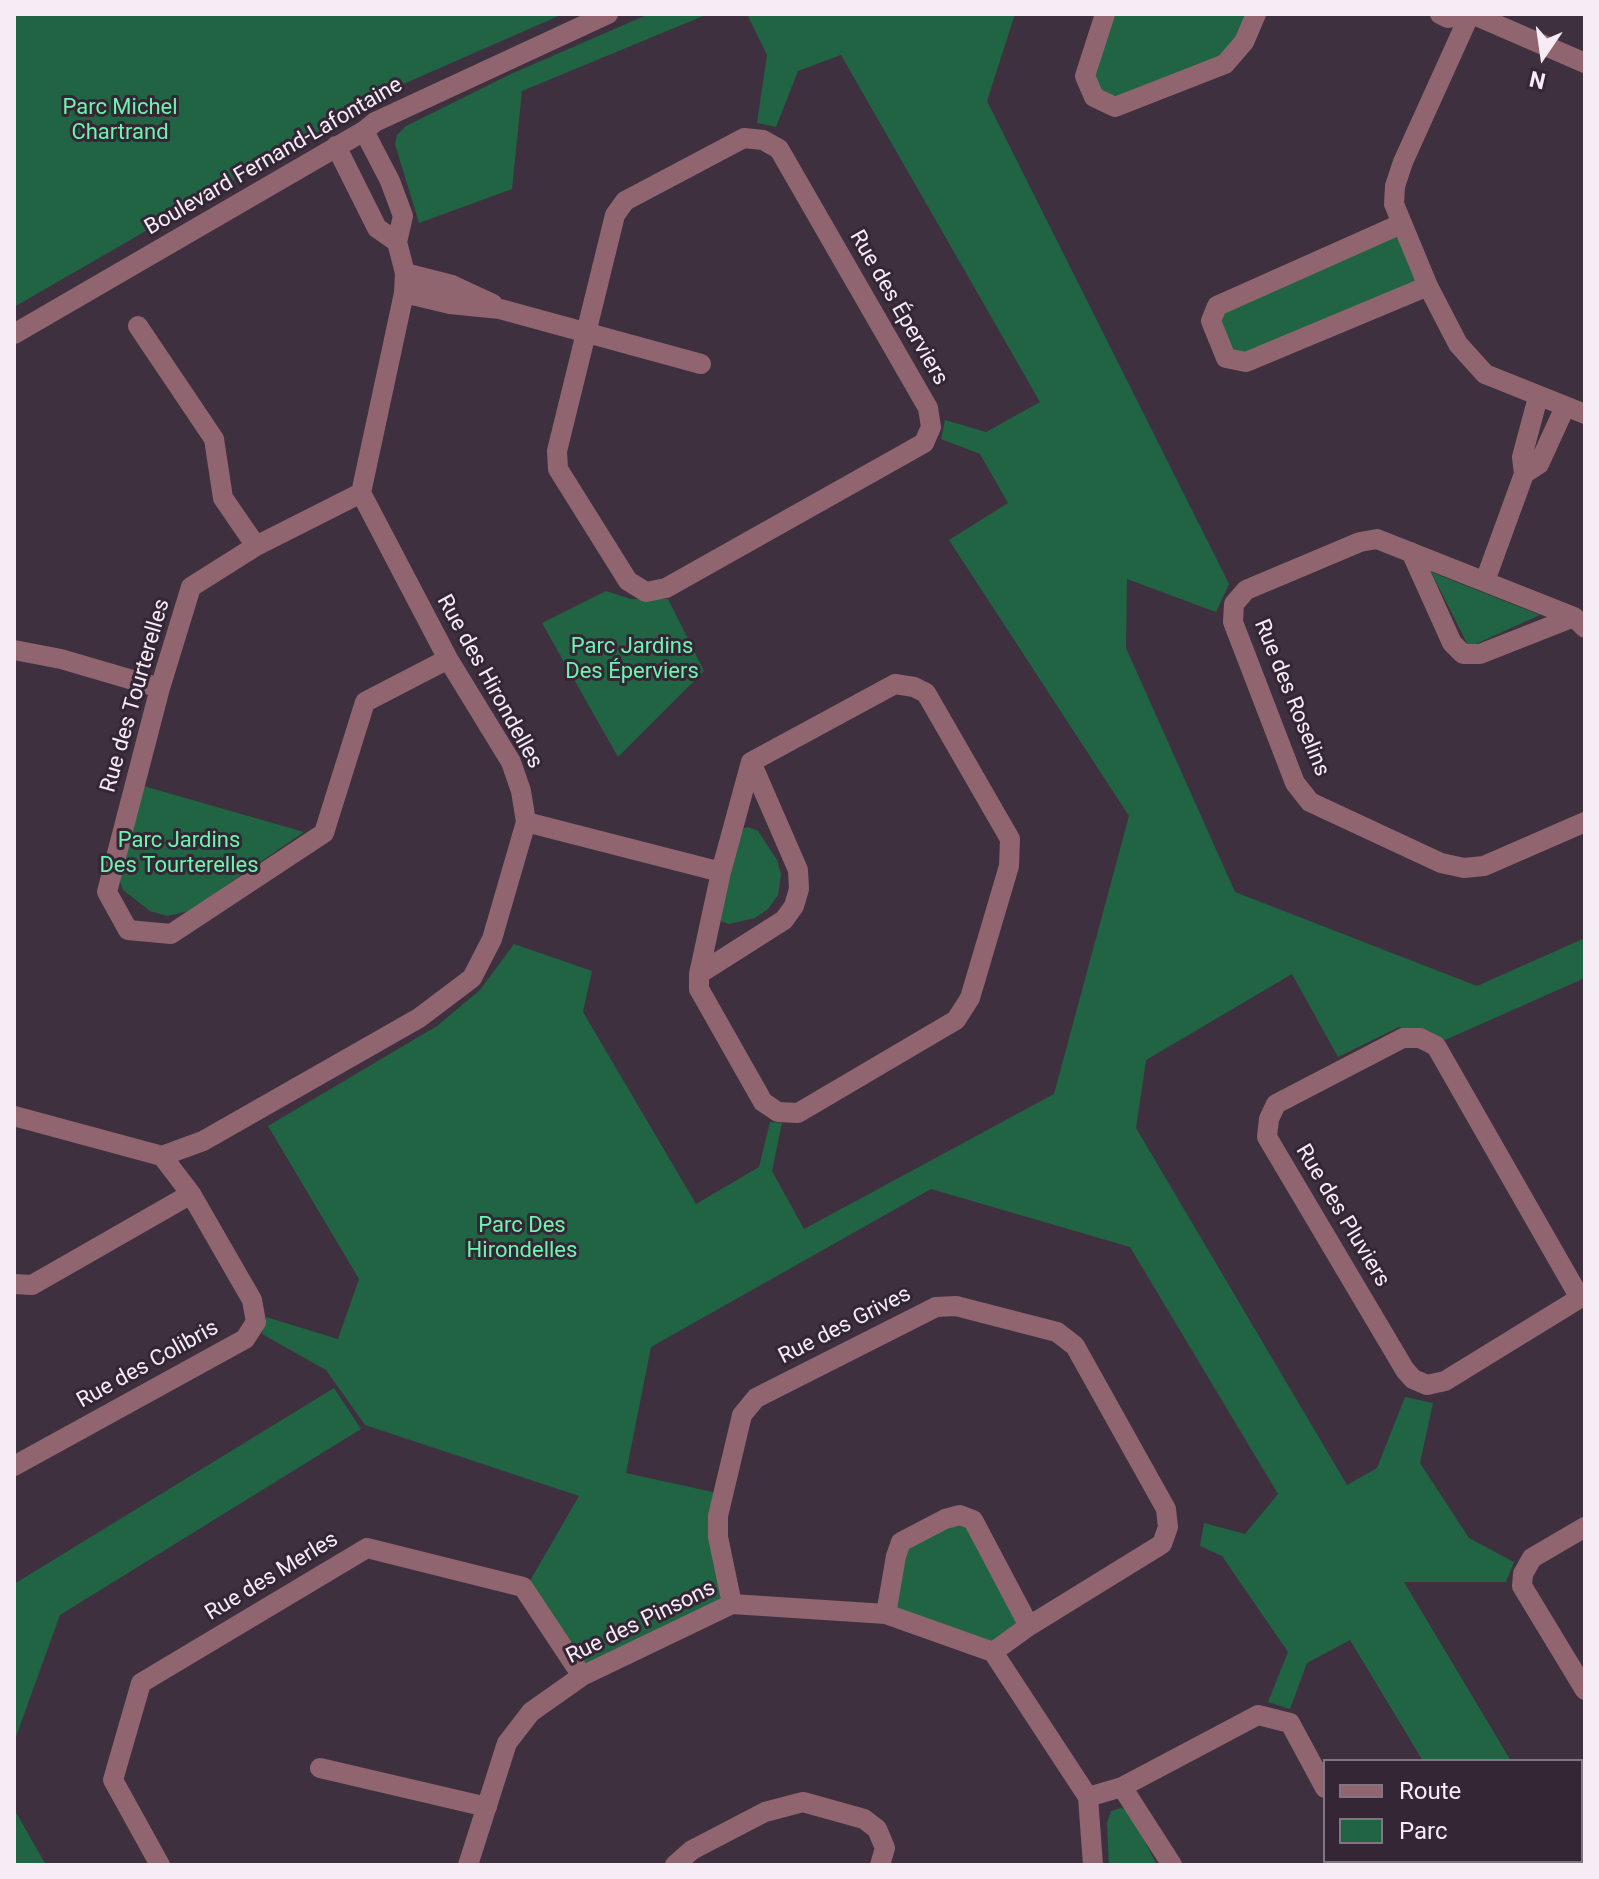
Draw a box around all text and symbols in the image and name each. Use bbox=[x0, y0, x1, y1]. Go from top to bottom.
north arrow bbox=[1503, 16, 1583, 96]
text: N bbox=[1527, 66, 1548, 94]
street label: Boulevard Fernand-Lafontaine bbox=[140, 72, 408, 242]
park label: Parc Michel Chartrand bbox=[62, 95, 178, 146]
street label: Rue des Éperviers bbox=[843, 226, 953, 390]
street label: Rue des Hirondelles bbox=[430, 591, 548, 773]
street label: Rue des Tourterelles bbox=[96, 596, 176, 796]
street label: Rue des Roselins bbox=[1247, 616, 1335, 780]
park label: Parc Jardins Des Éperviers bbox=[565, 634, 699, 686]
park label: Parc Jardins Des Tourterelles bbox=[99, 828, 259, 880]
street label: Rue des Pluviers bbox=[1289, 1140, 1395, 1292]
park label: Parc Des Hirondelles bbox=[467, 1213, 577, 1264]
street label: Rue des Grives bbox=[774, 1281, 916, 1371]
street label: Rue des Colibris bbox=[73, 1315, 223, 1415]
street label: Rue des Merles bbox=[201, 1527, 343, 1627]
street label: Rue des Pinsons bbox=[562, 1576, 720, 1670]
legend bbox=[1323, 1759, 1583, 1863]
text: Route bbox=[1399, 1777, 1461, 1805]
text: Parc bbox=[1399, 1817, 1448, 1845]

